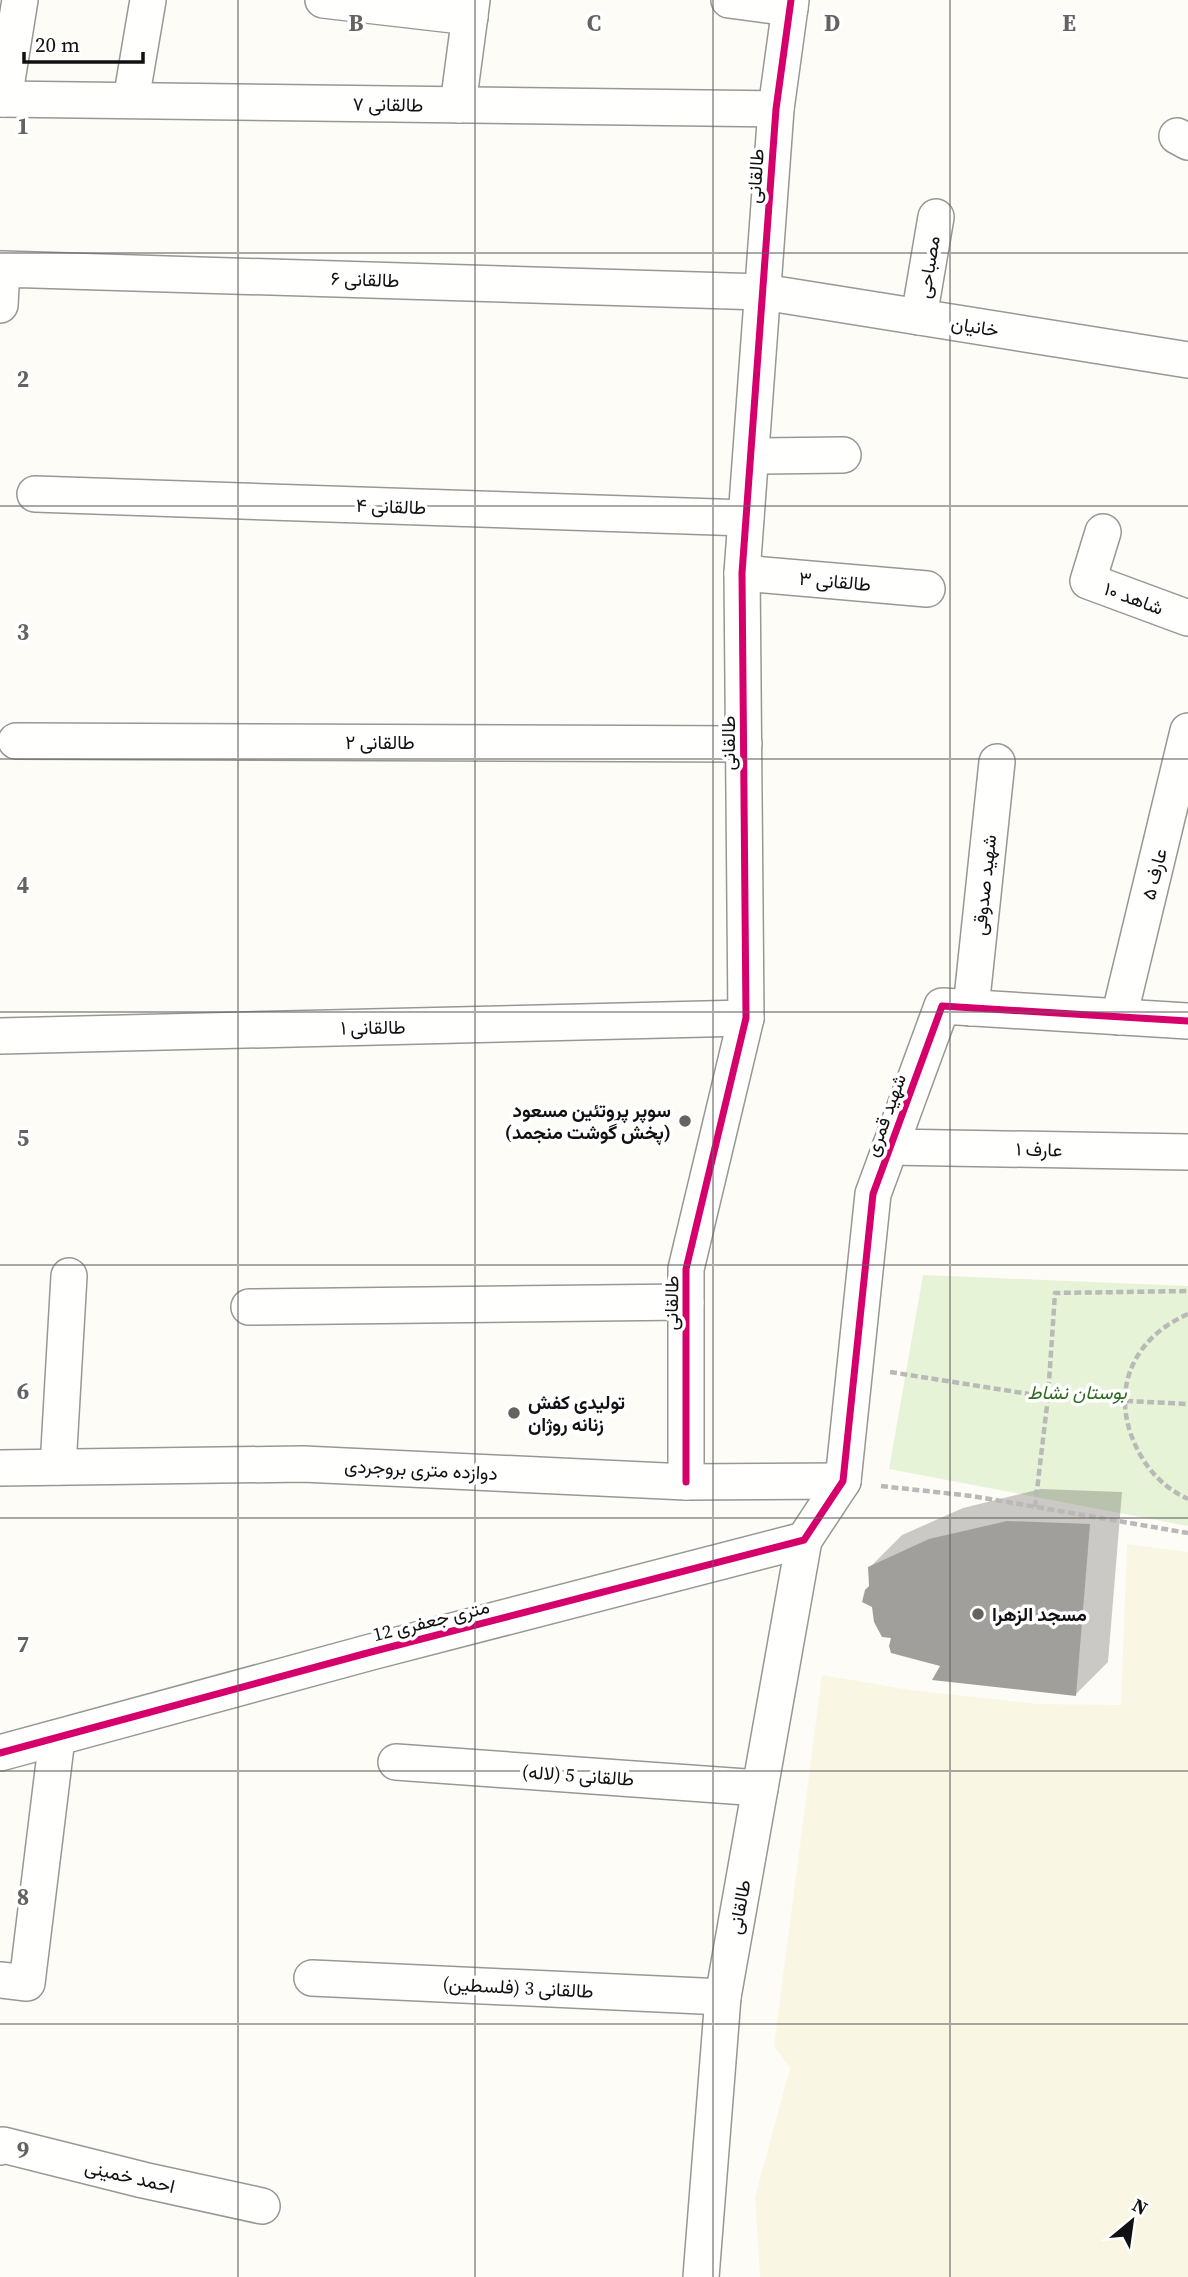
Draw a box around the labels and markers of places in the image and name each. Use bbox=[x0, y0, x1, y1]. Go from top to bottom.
place label: سوپر پروتئین مسعود (پخش گوشت منجمد) bbox=[505, 1097, 671, 1146]
marker: سوپر پروتئین مسعود (پخش گوشت منجمد) bbox=[677, 1113, 693, 1129]
place label: تولیدی کفش زنانه روژان bbox=[528, 1389, 625, 1437]
marker: تولیدی کفش زنانه روژان bbox=[506, 1405, 522, 1421]
place label: مسجد الزهرا bbox=[992, 1601, 1087, 1627]
marker: مسجد الزهرا bbox=[970, 1606, 986, 1622]

